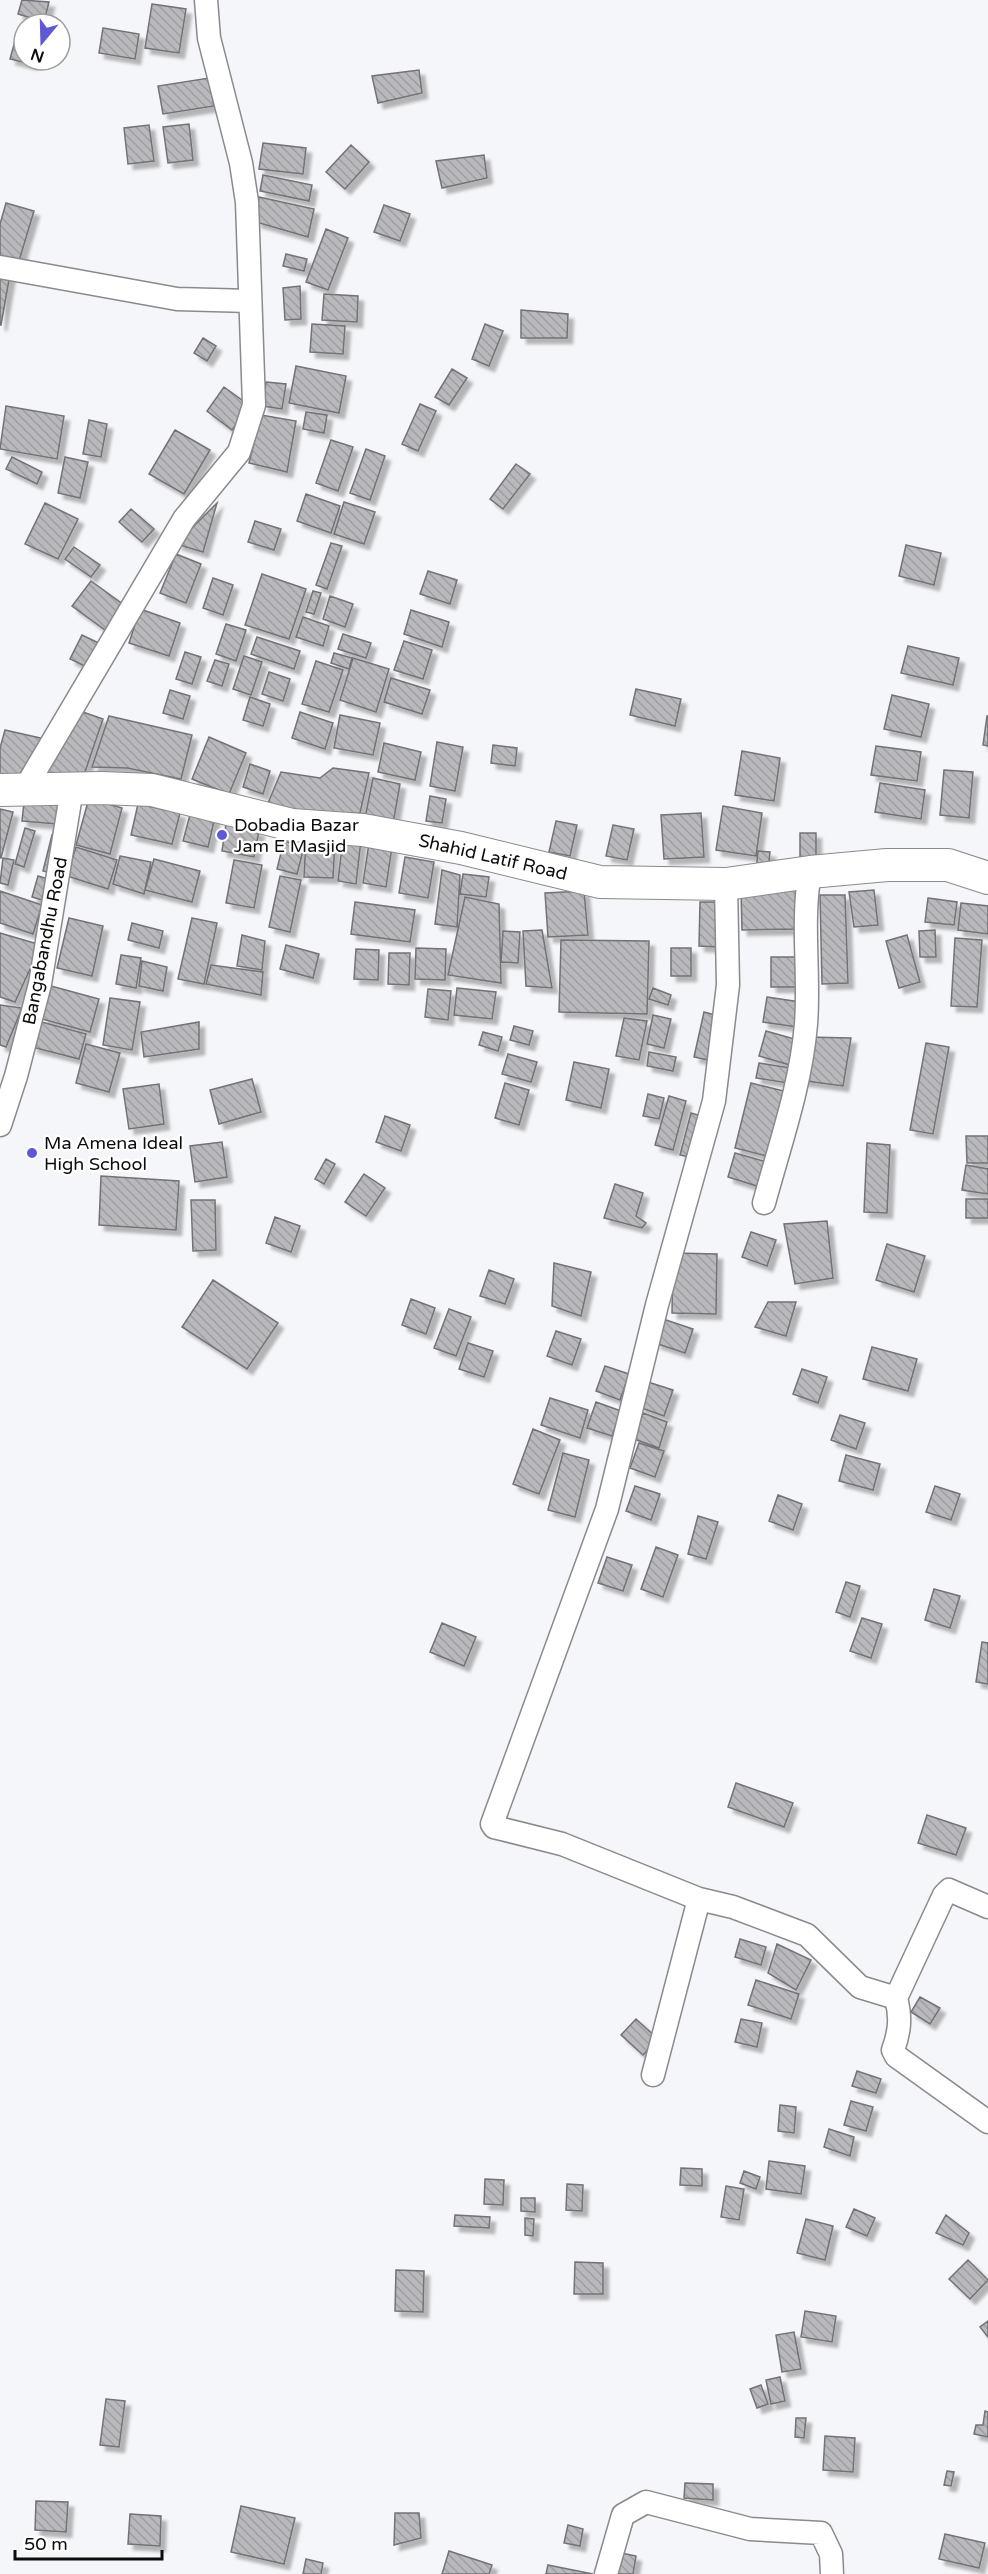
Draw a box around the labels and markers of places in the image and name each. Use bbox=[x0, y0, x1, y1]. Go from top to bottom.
place label: Dobadia Bazar Jam E Masjid bbox=[234, 814, 359, 857]
marker: Dobadia Bazar Jam E Masjid bbox=[215, 828, 229, 842]
place label: Ma Amena Ideal High School bbox=[44, 1132, 183, 1175]
marker: Ma Amena Ideal High School bbox=[25, 1146, 39, 1160]

